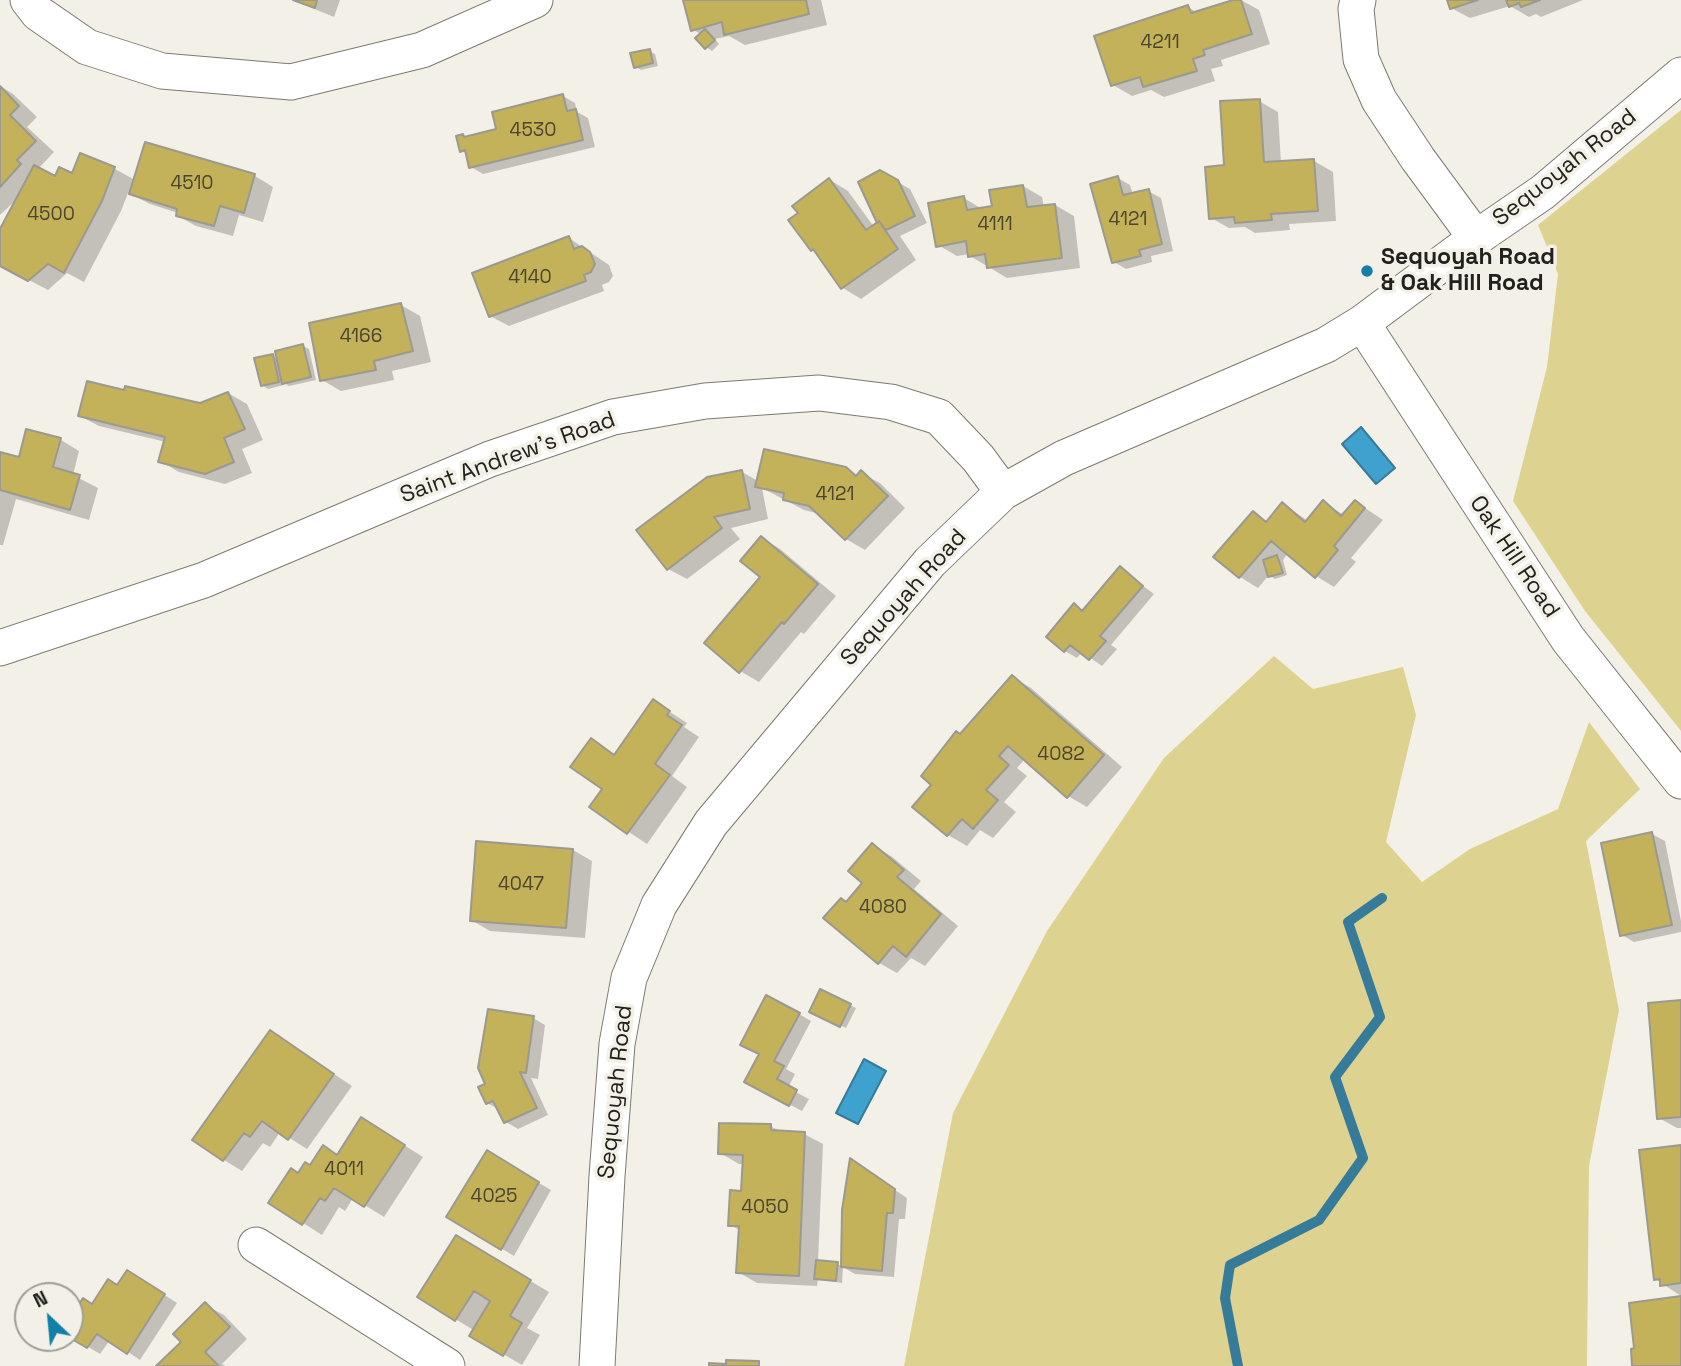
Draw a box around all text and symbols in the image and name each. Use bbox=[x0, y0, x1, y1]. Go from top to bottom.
house number: 4211 bbox=[1140, 32, 1180, 54]
street label: Sequoyah Road bbox=[1488, 103, 1642, 233]
house number: 4530 bbox=[510, 120, 556, 142]
house number: 4510 bbox=[170, 173, 214, 195]
house number: 4500 bbox=[27, 204, 75, 226]
house number: 4121 bbox=[1109, 209, 1147, 231]
house number: 4111 bbox=[977, 214, 1013, 236]
place label: Sequoyah Road & Oak Hill Road bbox=[1381, 244, 1555, 298]
marker: Sequoyah Road & Oak Hill Road bbox=[1359, 263, 1375, 279]
house number: 4140 bbox=[508, 267, 552, 289]
house number: 4166 bbox=[340, 326, 382, 348]
street label: Saint Andrew's Road bbox=[397, 406, 619, 510]
house number: 4121 bbox=[816, 484, 854, 506]
street label: Oak Hill Road bbox=[1463, 491, 1565, 623]
street label: Sequoyah Road bbox=[835, 524, 973, 672]
house number: 4082 bbox=[1037, 744, 1085, 766]
house number: 4047 bbox=[498, 874, 544, 896]
house number: 4080 bbox=[859, 897, 907, 919]
street label: Sequoyah Road bbox=[593, 1004, 639, 1180]
house number: 4011 bbox=[324, 1159, 364, 1181]
house number: 4025 bbox=[471, 1186, 517, 1208]
house number: 4050 bbox=[741, 1197, 789, 1219]
north arrow bbox=[14, 1282, 84, 1352]
text: N bbox=[29, 1285, 52, 1314]

